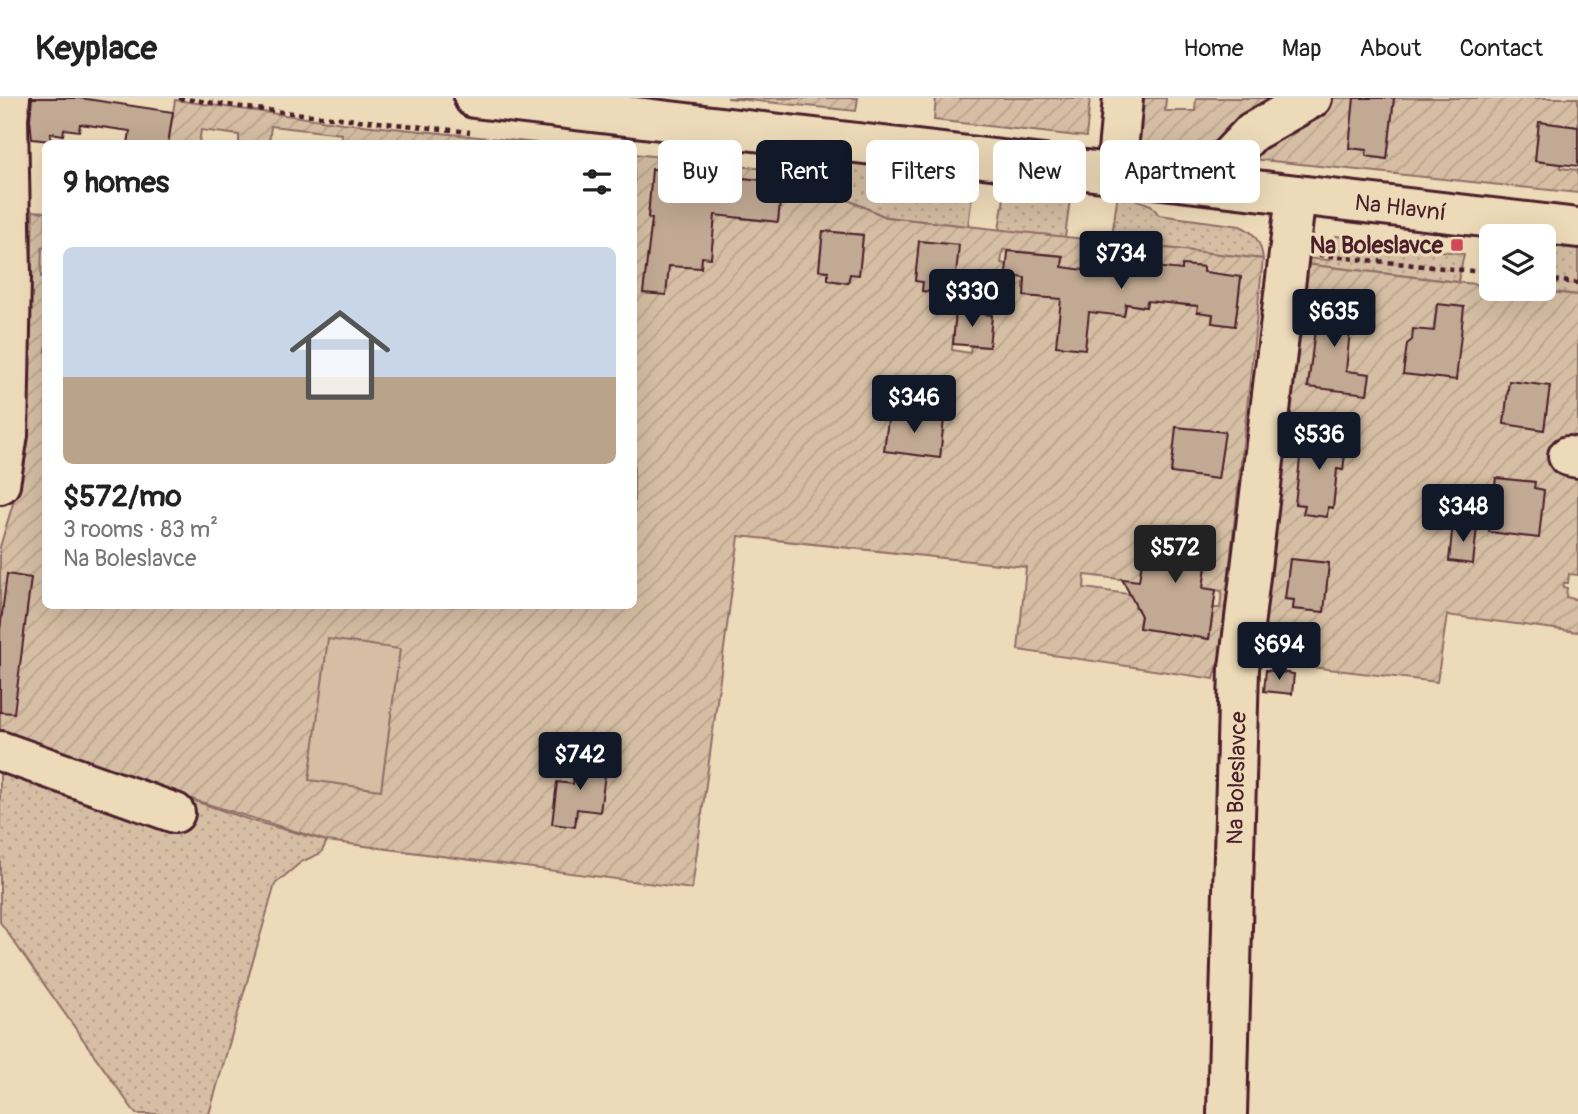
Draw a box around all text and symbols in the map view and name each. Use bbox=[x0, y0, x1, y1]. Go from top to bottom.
text: Keyplace bbox=[35, 28, 157, 69]
text: Home bbox=[1183, 34, 1244, 63]
text: Map bbox=[1282, 34, 1322, 63]
text: About bbox=[1360, 34, 1422, 63]
text: Contact bbox=[1460, 34, 1543, 63]
chip: Buy bbox=[658, 140, 742, 203]
chip: Rent bbox=[756, 140, 852, 203]
chip: Filters bbox=[866, 140, 979, 203]
chip: New bbox=[993, 140, 1086, 203]
chip: Apartment bbox=[1100, 140, 1260, 203]
icon: filters bbox=[578, 163, 616, 201]
text: 9 homes bbox=[63, 164, 169, 201]
street label: Na Hlavní bbox=[1353, 188, 1448, 227]
map controls bbox=[1479, 224, 1556, 301]
button: layers bbox=[1479, 224, 1556, 301]
place label: Na Boleslavce bbox=[1310, 231, 1444, 260]
pin: $734 bbox=[1080, 232, 1162, 291]
marker: Na Boleslavce bbox=[1449, 237, 1465, 253]
text: $734 bbox=[1096, 239, 1146, 268]
pin: $330 bbox=[931, 270, 1013, 329]
text: $330 bbox=[945, 277, 999, 306]
pin: $635 bbox=[1293, 289, 1375, 349]
icon: home bbox=[277, 292, 403, 418]
text: $635 bbox=[1308, 297, 1360, 326]
pin: $346 bbox=[873, 376, 955, 435]
text: $346 bbox=[888, 383, 940, 412]
pin: $536 bbox=[1278, 412, 1360, 472]
text: $536 bbox=[1293, 420, 1345, 449]
text: $572/mo bbox=[63, 478, 182, 515]
pin: $348 bbox=[1422, 484, 1504, 544]
text: $348 bbox=[1438, 492, 1488, 521]
text: 3 rooms · 83 m² bbox=[63, 515, 218, 544]
pin: $572 bbox=[1134, 526, 1216, 585]
text: $572 bbox=[1150, 533, 1200, 562]
text: Na Boleslavce bbox=[63, 544, 196, 573]
pin: $694 bbox=[1238, 622, 1320, 682]
text: $694 bbox=[1253, 630, 1305, 659]
street label: Na Boleslavce bbox=[1220, 710, 1253, 845]
pin: $742 bbox=[539, 732, 621, 792]
text: $742 bbox=[555, 740, 605, 769]

